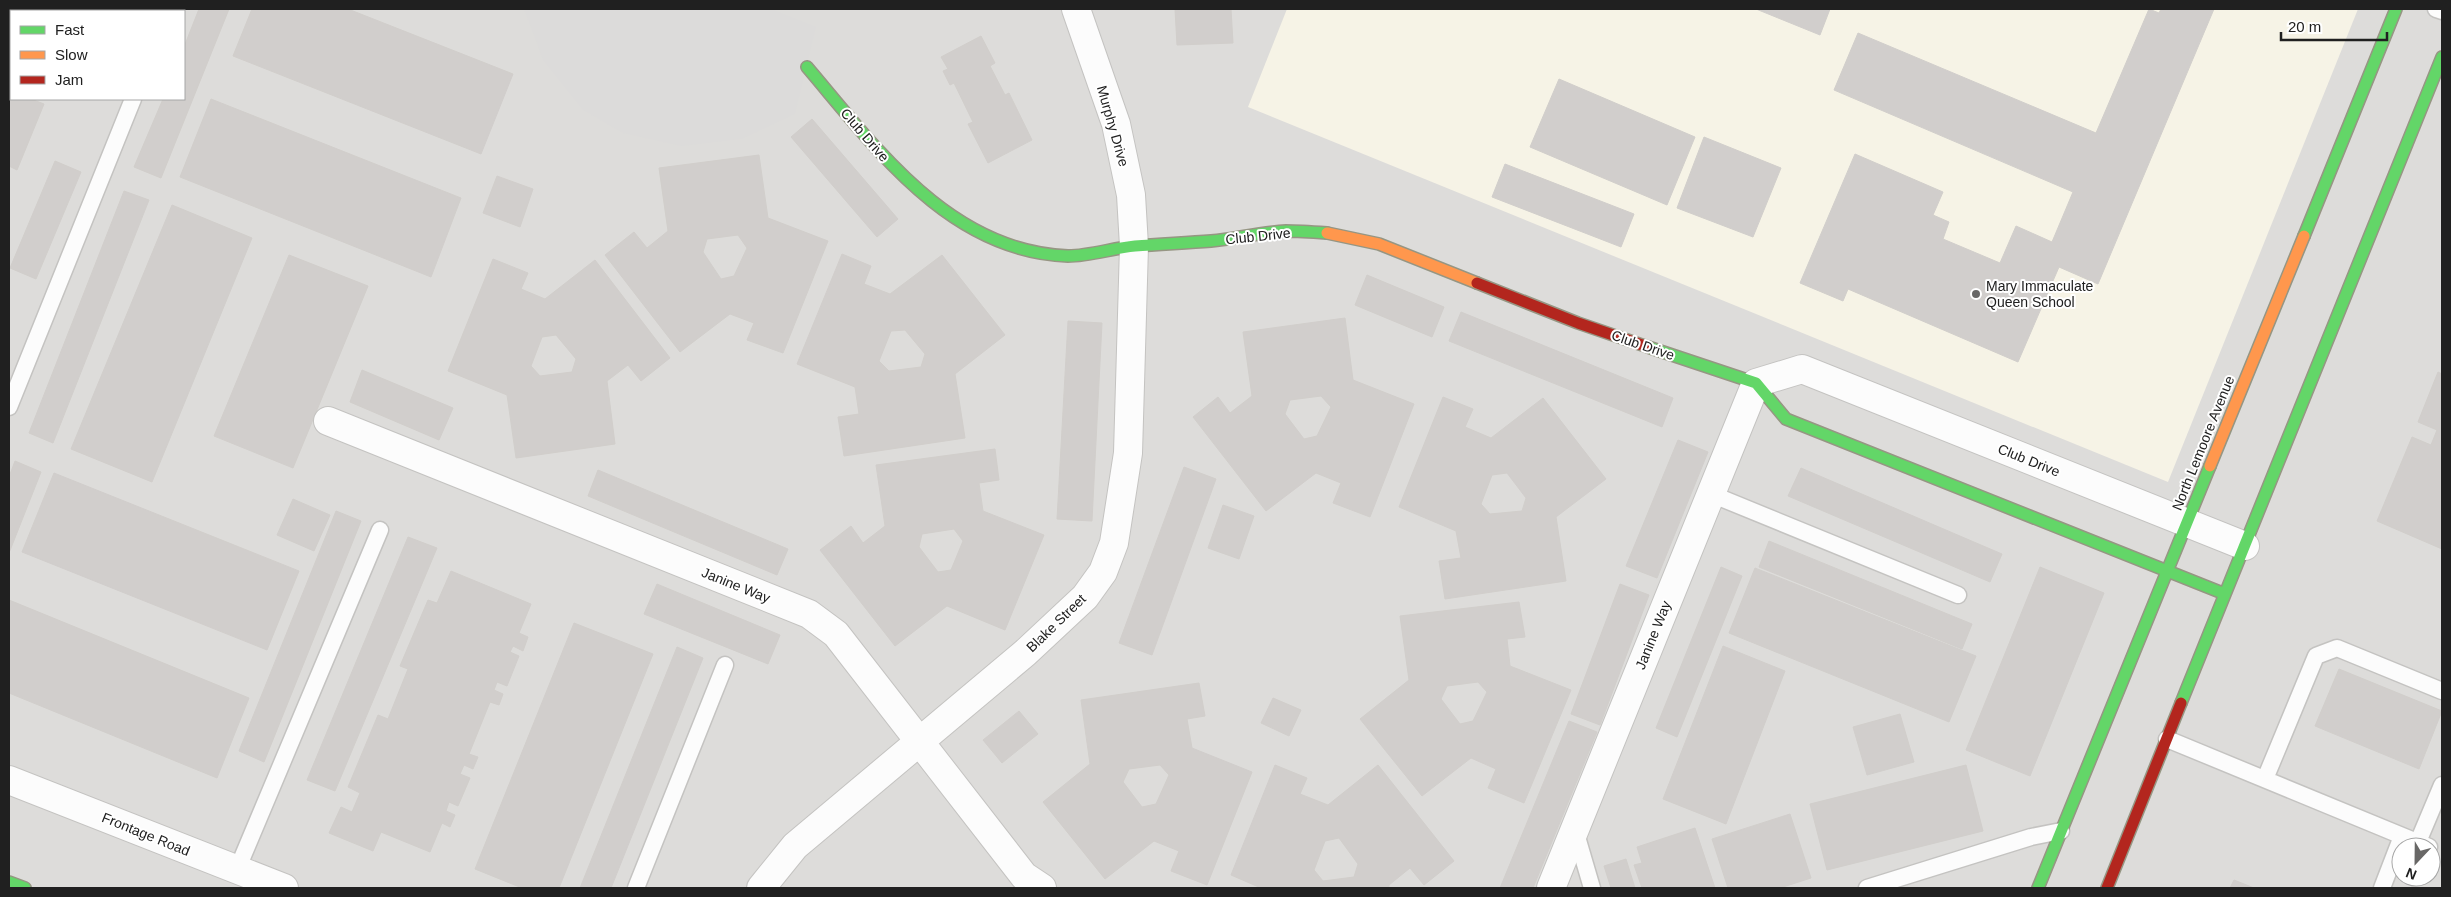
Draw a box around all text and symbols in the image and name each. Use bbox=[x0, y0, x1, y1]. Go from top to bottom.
legend bbox=[10, 10, 185, 100]
scale bar bbox=[2281, 10, 2387, 42]
text: 20 m bbox=[2288, 18, 2321, 35]
text: Fast bbox=[55, 21, 85, 38]
text: Slow bbox=[55, 46, 88, 63]
text: Jam bbox=[55, 71, 83, 88]
street label: Murphy Drive bbox=[1094, 84, 1132, 168]
street label: Club Drive bbox=[838, 105, 893, 165]
street label: Club Drive bbox=[1225, 225, 1292, 247]
place label: Mary Immaculate Queen School bbox=[1986, 278, 2094, 310]
marker: Mary Immaculate Queen School bbox=[1970, 288, 1982, 300]
street label: Club Drive bbox=[1609, 327, 1677, 363]
street label: North Lemoore Avenue bbox=[2169, 373, 2237, 513]
street label: Club Drive bbox=[1996, 440, 2062, 480]
street label: Janine Way bbox=[699, 564, 773, 606]
street label: Blake Street bbox=[1023, 591, 1089, 655]
street label: Janine Way bbox=[1632, 598, 1674, 672]
street label: Frontage Road bbox=[100, 809, 192, 859]
north arrow bbox=[2391, 837, 2441, 887]
text: N bbox=[2403, 865, 2419, 883]

